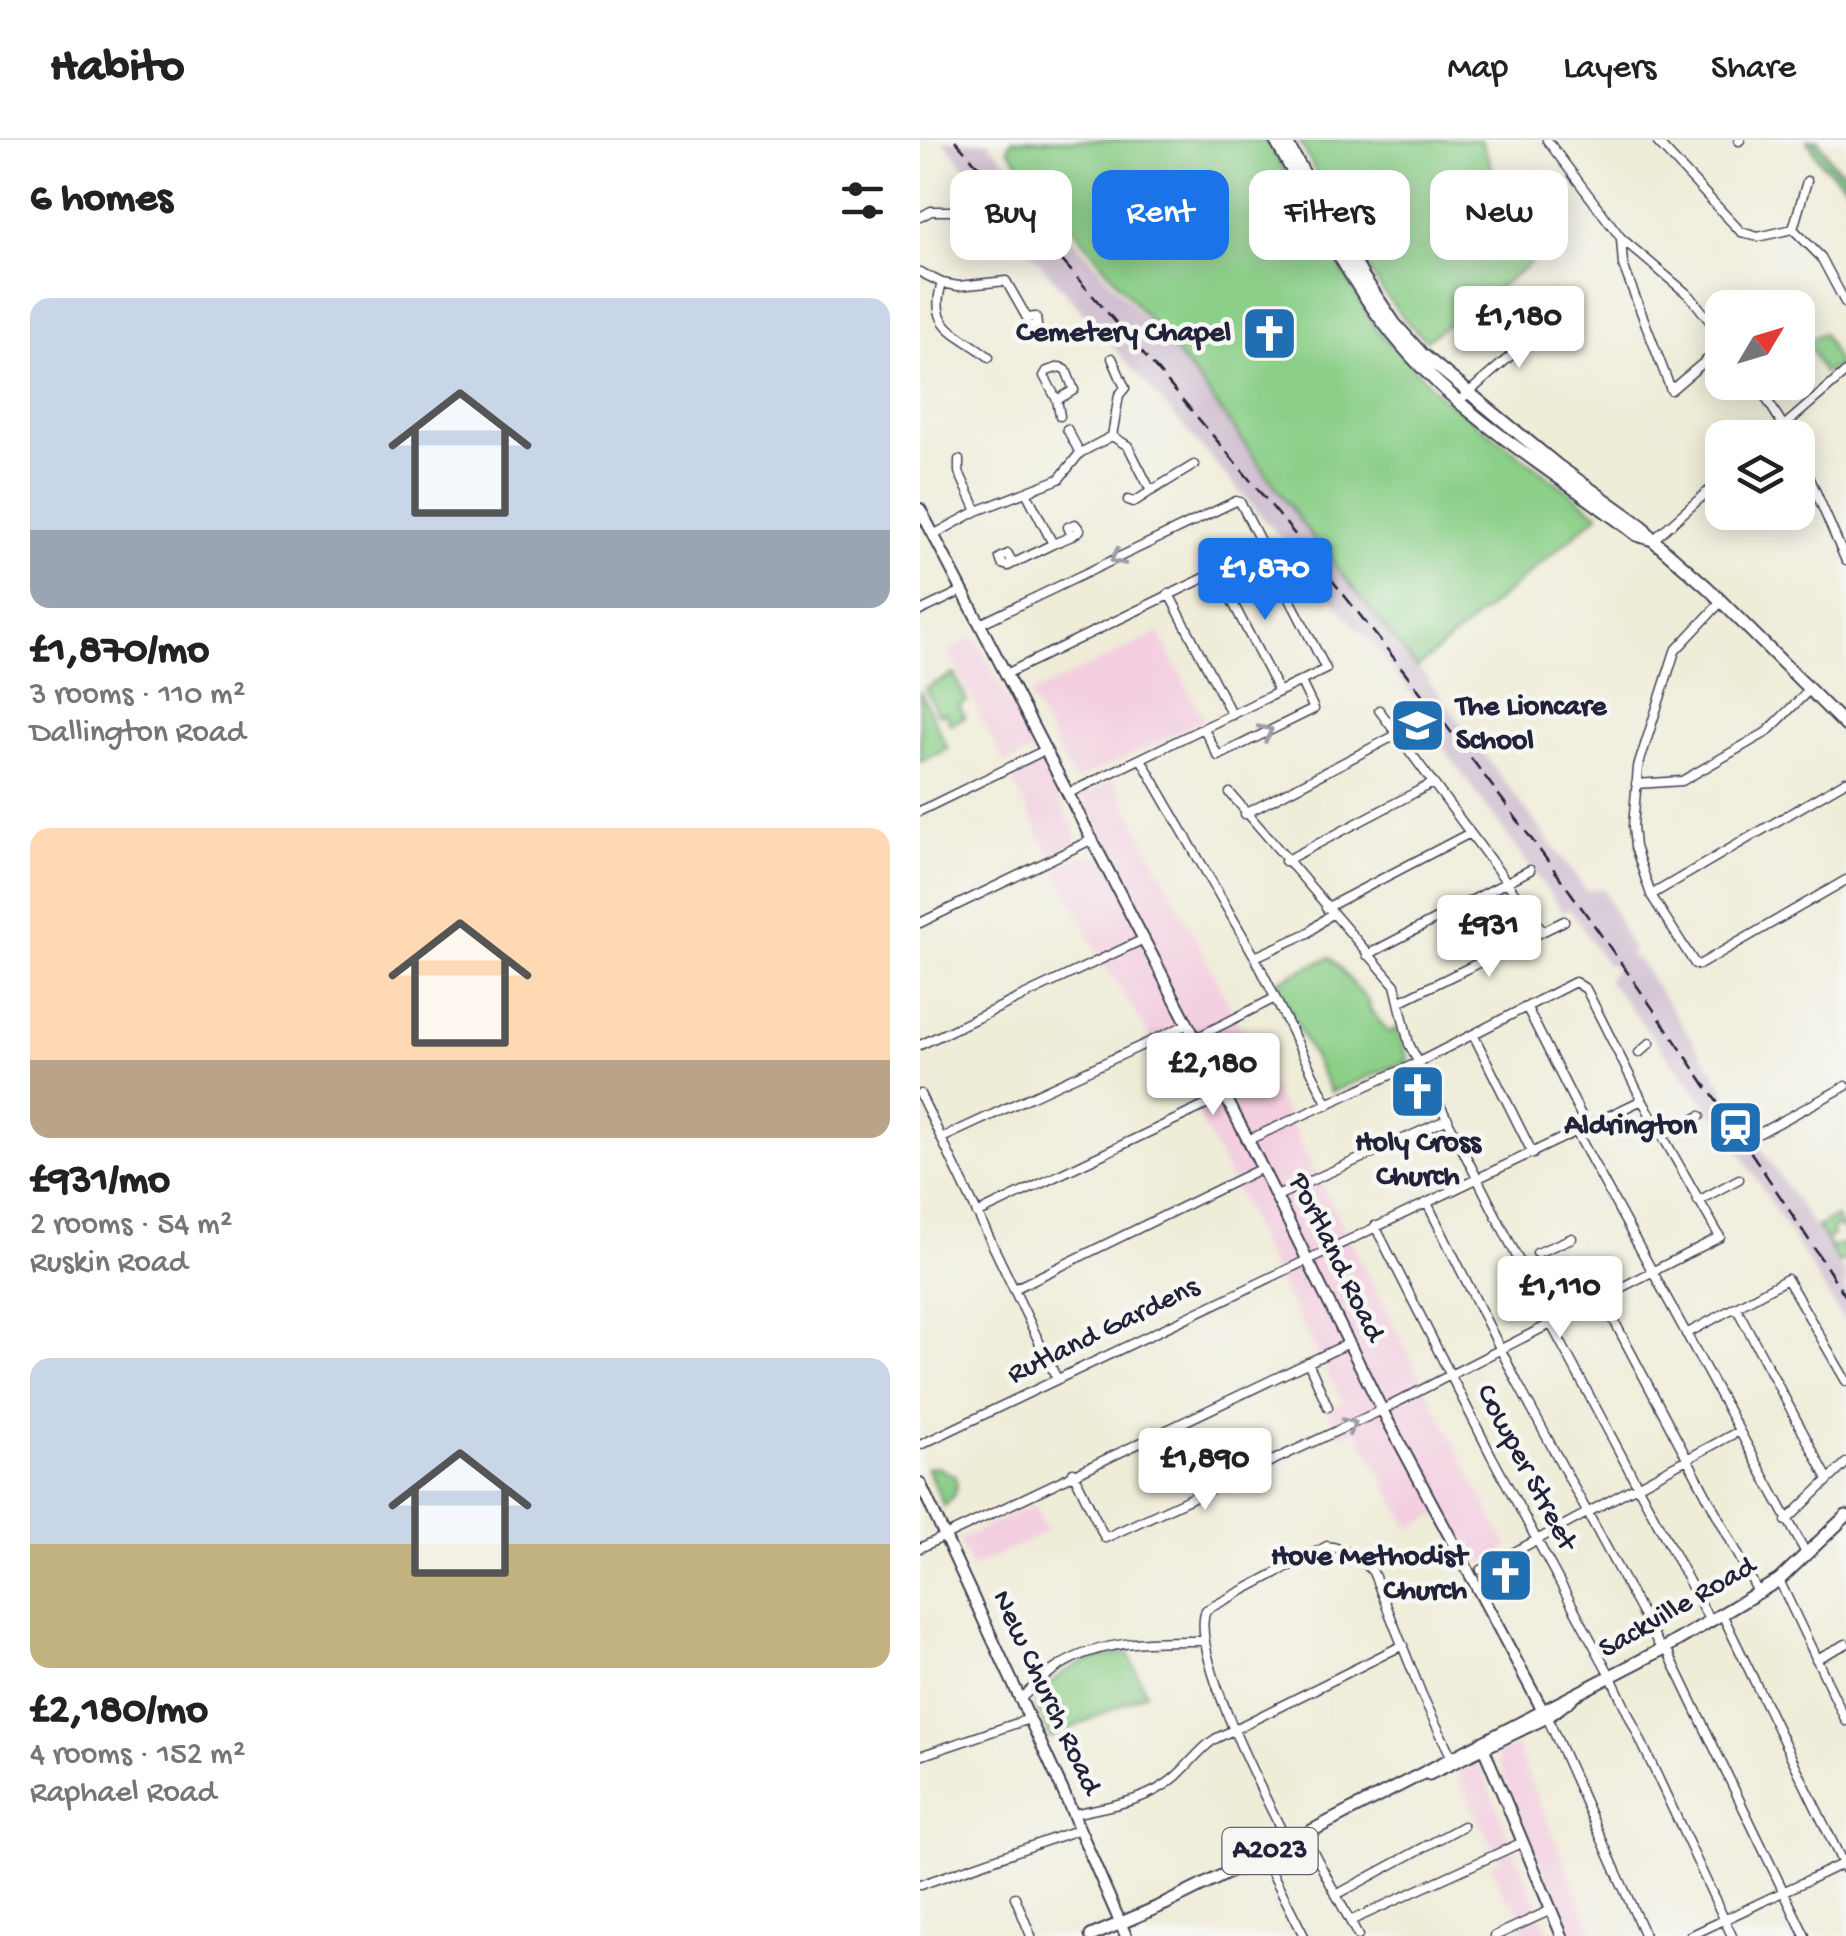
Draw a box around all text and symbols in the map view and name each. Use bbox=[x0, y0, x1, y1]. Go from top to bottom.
text: Habito bbox=[50, 41, 184, 98]
text: Map bbox=[1447, 49, 1508, 90]
text: Layers bbox=[1563, 49, 1656, 90]
text: Share bbox=[1711, 49, 1796, 90]
chip: Buy bbox=[950, 170, 1072, 260]
chip: Rent bbox=[1092, 170, 1229, 260]
chip: Filters bbox=[1249, 170, 1410, 260]
chip: New bbox=[1430, 170, 1568, 260]
icon: filters bbox=[835, 173, 890, 228]
text: 6 homes bbox=[30, 176, 173, 225]
pin: £1,180 bbox=[1438, 286, 1600, 371]
north arrow bbox=[1705, 290, 1815, 400]
map controls bbox=[1705, 290, 1815, 530]
text: £1,180 bbox=[1476, 299, 1562, 337]
church icon: Cemetery Chapel bbox=[1240, 304, 1300, 364]
place label: Cemetery Chapel bbox=[1016, 317, 1231, 352]
icon: home bbox=[370, 363, 550, 543]
button: layers bbox=[1705, 420, 1815, 530]
pin: £1,870 bbox=[1184, 538, 1346, 623]
one-way arrow bbox=[1109, 545, 1127, 565]
text: £1,870 bbox=[1220, 551, 1310, 589]
text: £1,870/mo bbox=[30, 628, 209, 677]
text: 3 rooms · 110 m² bbox=[30, 677, 245, 715]
place label: The Lioncare School bbox=[1454, 691, 1608, 760]
school or university icon: The Lioncare School bbox=[1387, 695, 1447, 755]
text: Dallington Road bbox=[30, 715, 245, 753]
one-way arrow bbox=[1255, 725, 1273, 745]
icon: home bbox=[370, 893, 550, 1073]
pin: £931 bbox=[1430, 895, 1548, 980]
text: £931 bbox=[1459, 908, 1519, 946]
pin: £2,180 bbox=[1132, 1033, 1294, 1118]
text: £2,180 bbox=[1169, 1046, 1257, 1084]
church icon: Holy Cross Church bbox=[1388, 1062, 1448, 1122]
station icon: Aldrington bbox=[1706, 1097, 1766, 1157]
place label: Aldrington bbox=[1564, 1110, 1698, 1145]
place label: Holy Cross Church bbox=[1355, 1127, 1483, 1196]
text: £931/mo bbox=[30, 1158, 170, 1207]
street label: Portland Road bbox=[1279, 1167, 1392, 1350]
text: 2 rooms · 54 m² bbox=[30, 1207, 232, 1245]
text: Ruskin Road bbox=[30, 1245, 187, 1283]
pin: £1,110 bbox=[1479, 1256, 1641, 1341]
text: £1,110 bbox=[1519, 1269, 1601, 1307]
street label: Rutland Gardens bbox=[1002, 1270, 1206, 1393]
street label: Cowper Street bbox=[1467, 1379, 1585, 1559]
one-way arrow bbox=[1340, 1418, 1358, 1438]
icon: home bbox=[370, 1423, 550, 1603]
pin: £1,890 bbox=[1124, 1428, 1286, 1513]
text: £1,890 bbox=[1161, 1441, 1249, 1479]
place label: Hove Methodist Church bbox=[1271, 1541, 1470, 1610]
church icon: Hove Methodist Church bbox=[1476, 1545, 1536, 1605]
street label: Sackville Road bbox=[1593, 1549, 1765, 1668]
street label: New Church Road bbox=[982, 1585, 1109, 1803]
text: £2,180/mo bbox=[30, 1688, 208, 1737]
text: 4 rooms · 152 m² bbox=[30, 1737, 245, 1775]
text: Raphael Road bbox=[30, 1775, 216, 1813]
road number: A2023 bbox=[1222, 1828, 1318, 1874]

